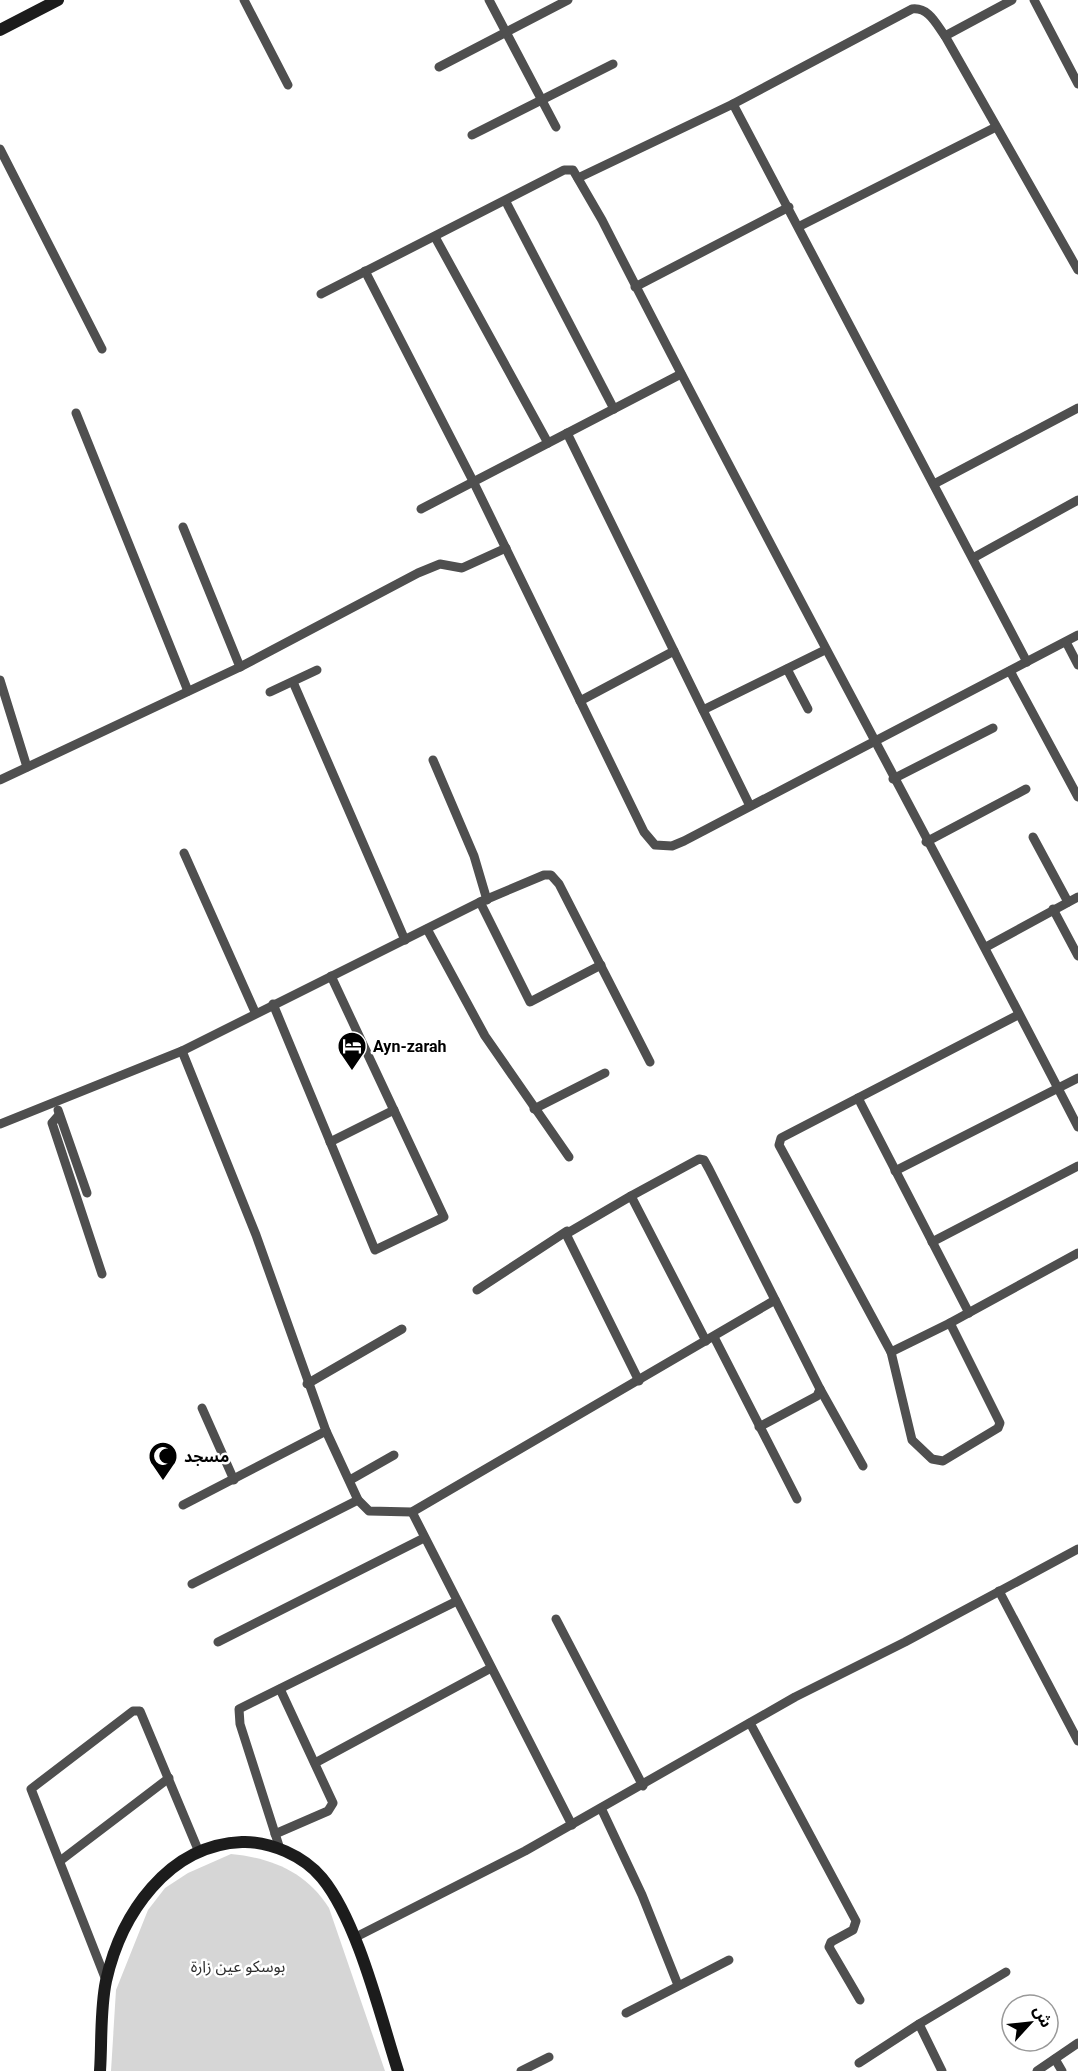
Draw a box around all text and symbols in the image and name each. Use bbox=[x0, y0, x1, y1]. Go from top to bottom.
hotel icon: Ayn-zarah bbox=[336, 1030, 368, 1072]
place label: Ayn-zarah bbox=[373, 1037, 447, 1056]
mosque icon: مسجد bbox=[147, 1440, 179, 1482]
place label: مسجد bbox=[184, 1447, 229, 1466]
park label: بوسكو عين زارة bbox=[191, 1957, 285, 1976]
north arrow bbox=[1000, 1993, 1060, 2053]
text: ش bbox=[1029, 2002, 1056, 2031]

